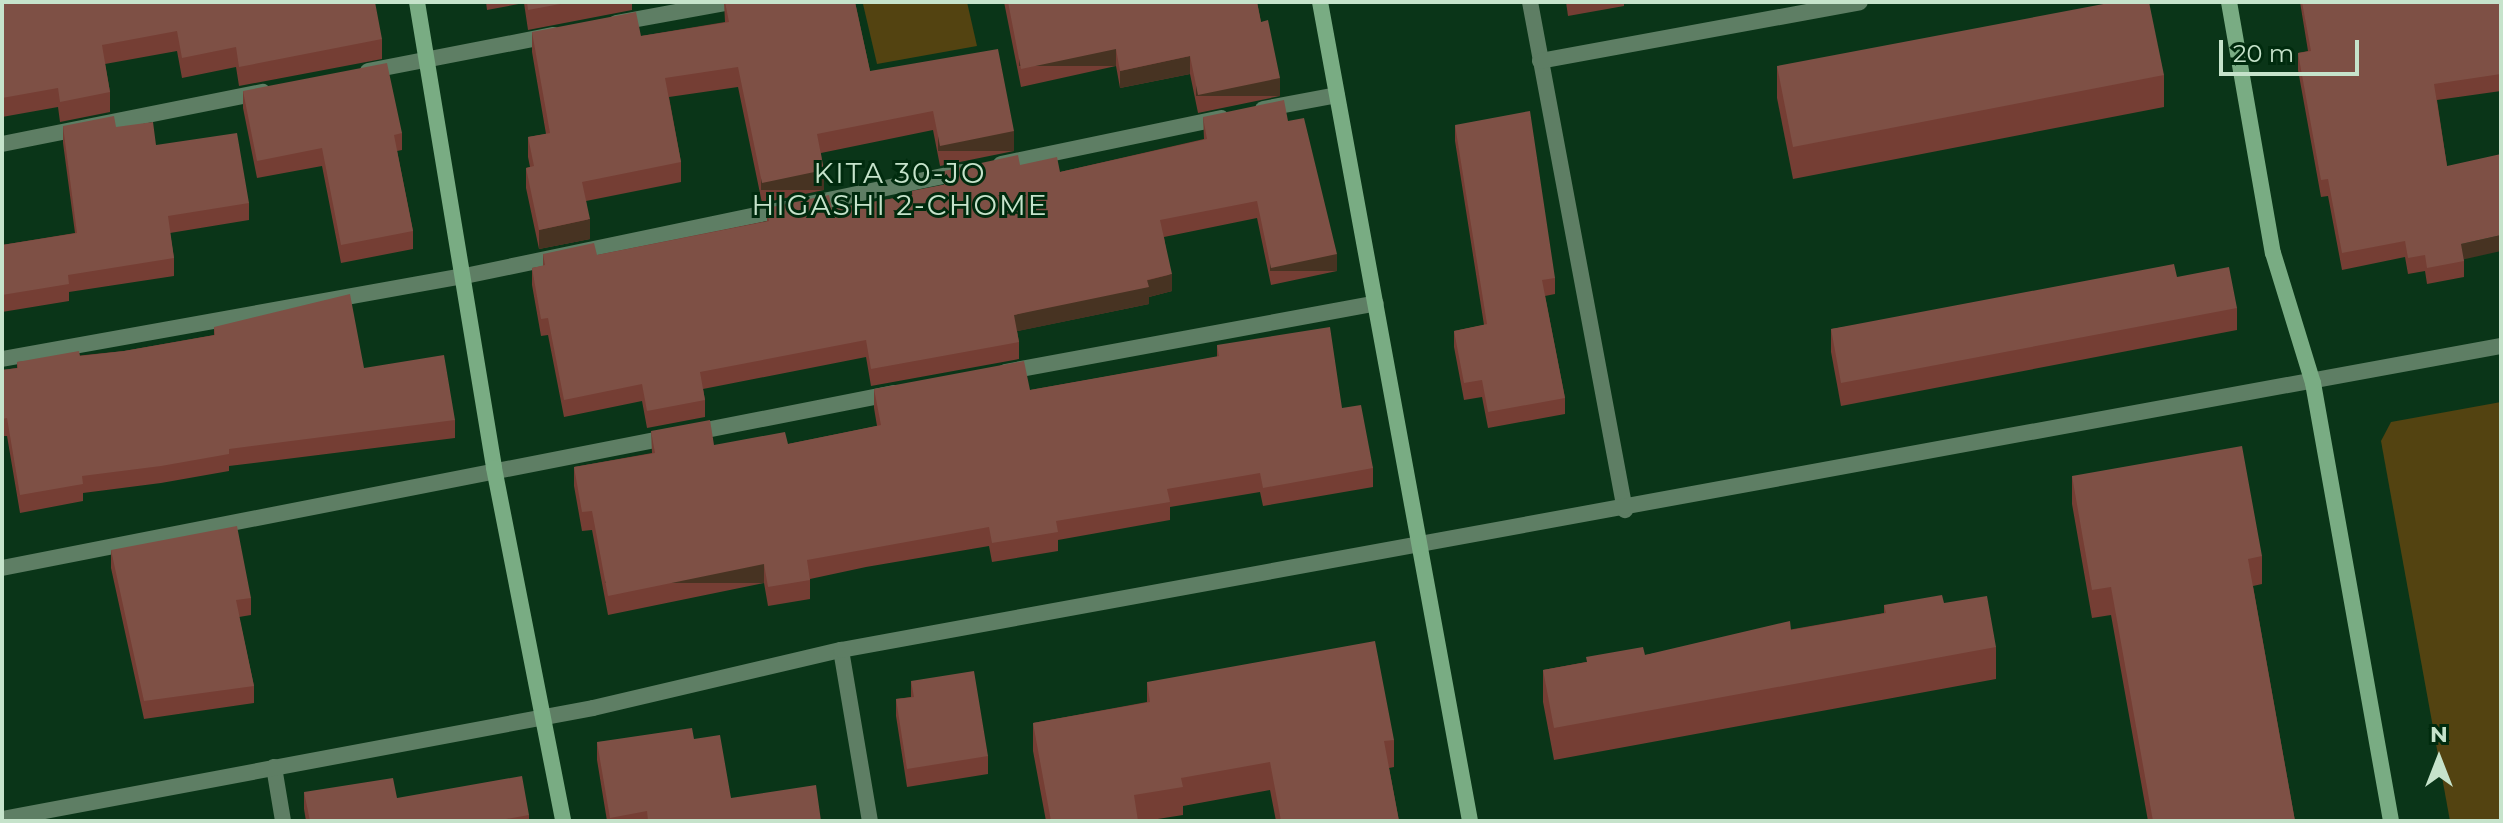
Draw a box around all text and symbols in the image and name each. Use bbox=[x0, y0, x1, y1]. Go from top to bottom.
scale bar bbox=[2223, 24, 2363, 74]
text: 20 m bbox=[2233, 39, 2294, 68]
district label: KITA 30-JO HIGASHI 2-CHOME bbox=[752, 156, 1048, 222]
north arrow bbox=[2399, 719, 2479, 799]
text: N bbox=[2430, 721, 2448, 748]

